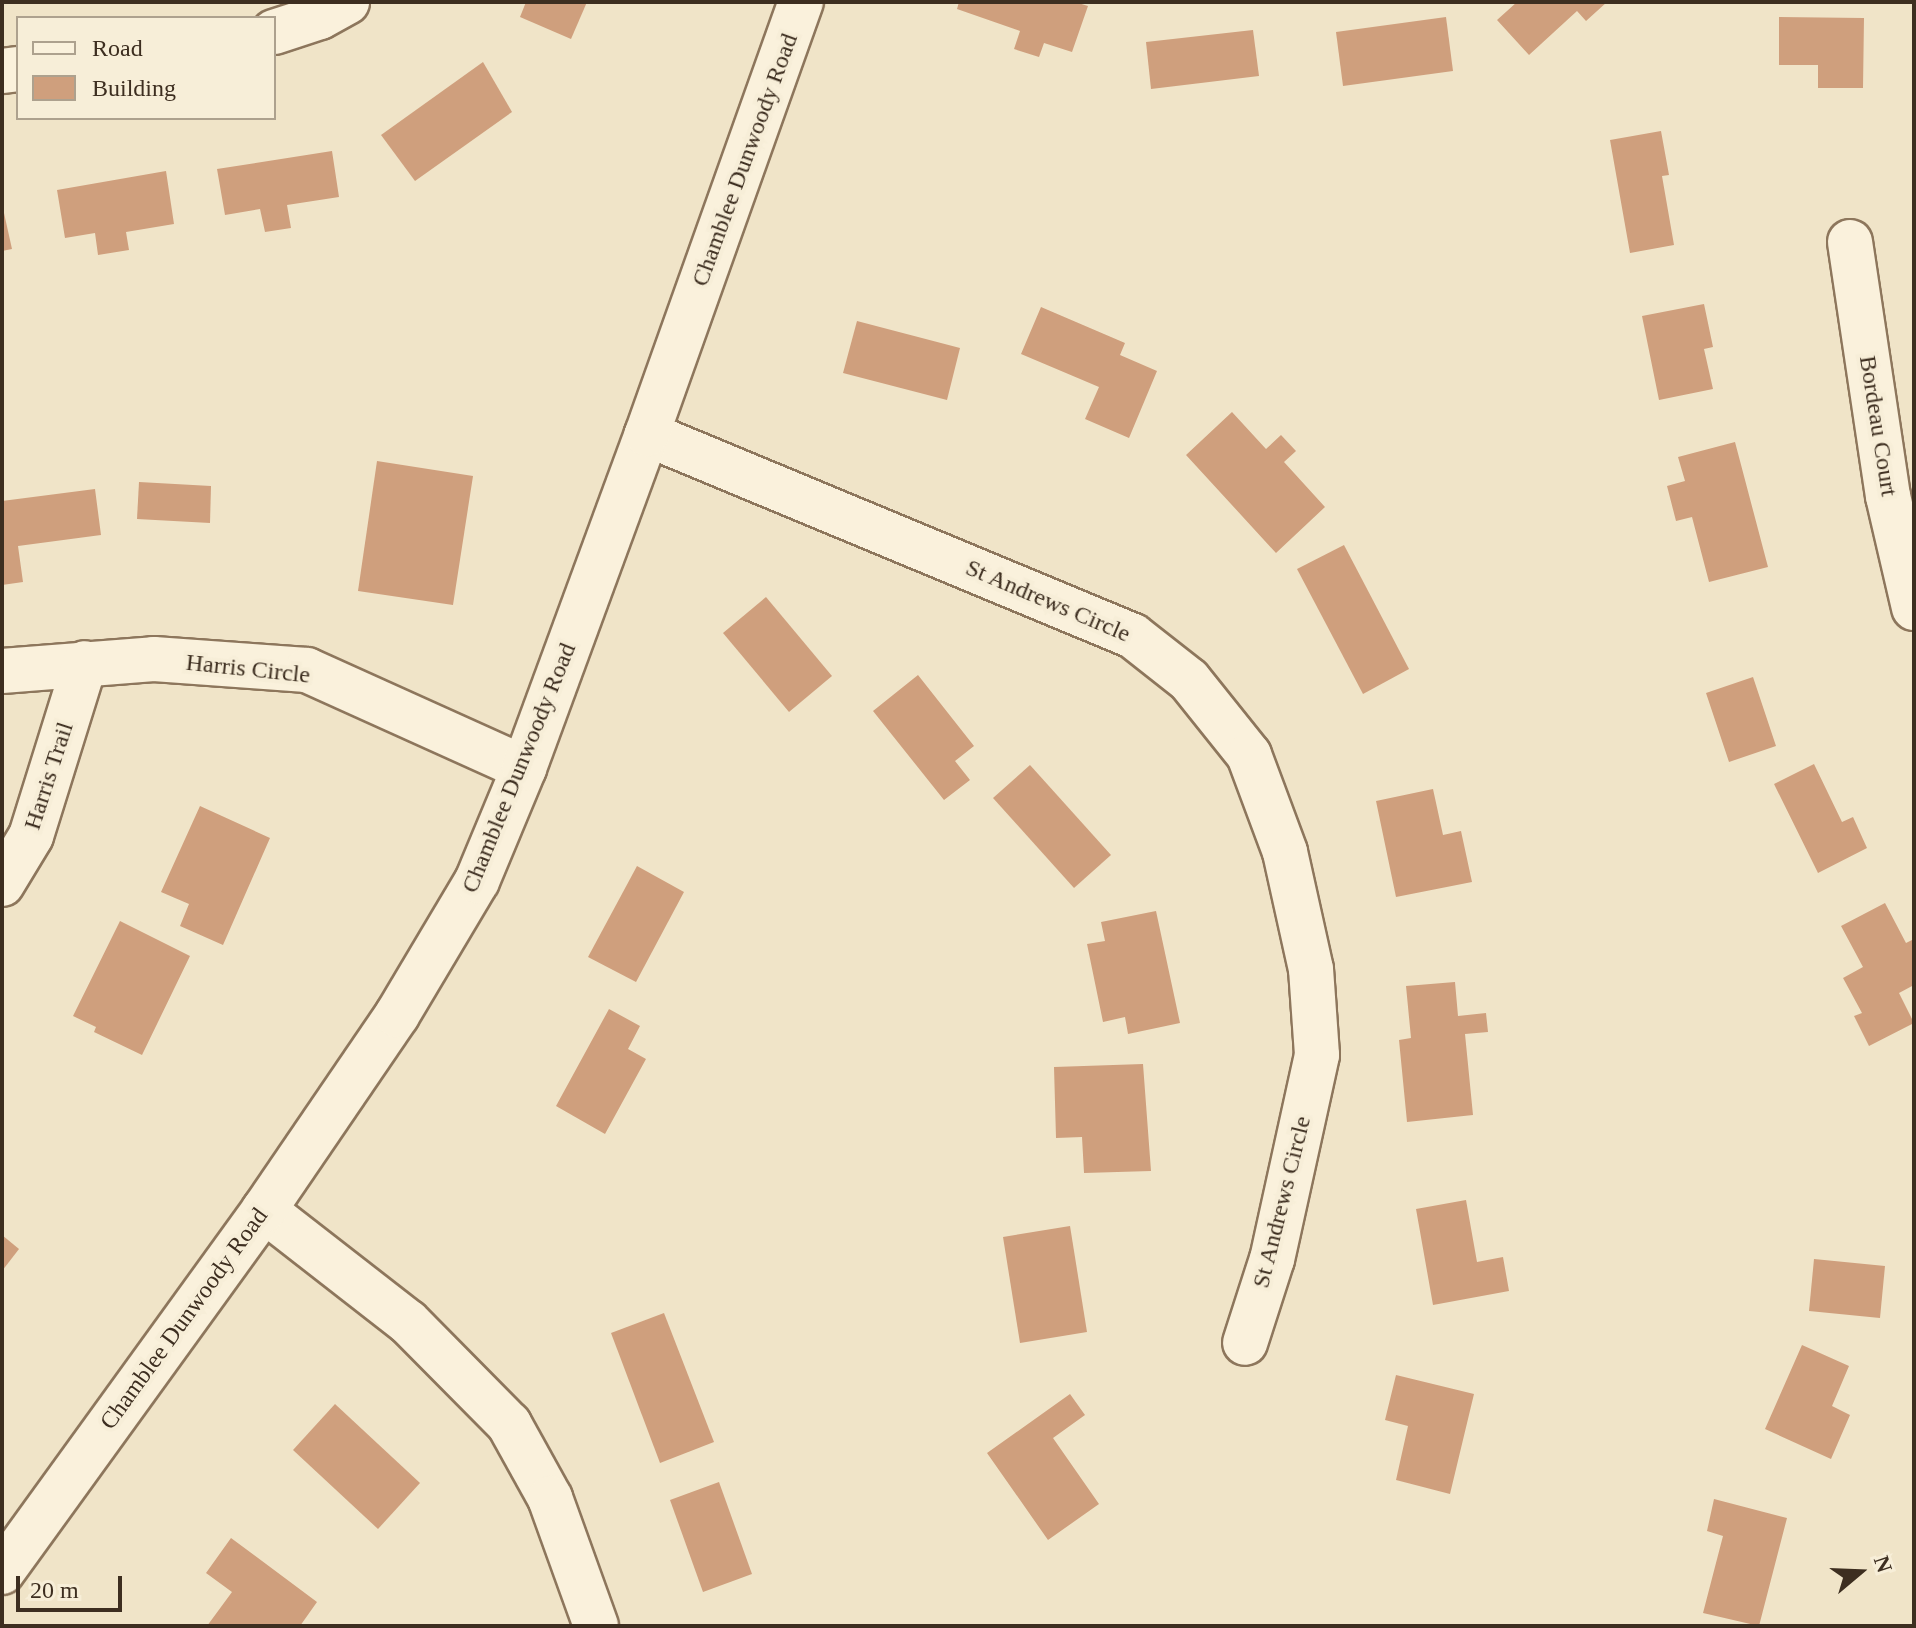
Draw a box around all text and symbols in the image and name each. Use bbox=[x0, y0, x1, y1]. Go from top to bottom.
legend bbox=[16, 16, 276, 120]
street label: Chamblee Dunwoody Road bbox=[686, 30, 804, 290]
text: Road bbox=[92, 35, 143, 61]
text: Building bbox=[92, 75, 176, 101]
street label: Bordeau Court bbox=[1853, 354, 1903, 498]
street label: St Andrews Circle bbox=[961, 553, 1135, 649]
street label: Chamblee Dunwoody Road bbox=[456, 639, 582, 897]
street label: Harris Circle bbox=[185, 648, 311, 690]
street label: Harris Trail bbox=[18, 718, 80, 834]
street label: St Andrews Circle bbox=[1247, 1112, 1317, 1292]
street label: Chamblee Dunwoody Road bbox=[94, 1203, 274, 1435]
north arrow bbox=[1820, 1532, 1900, 1612]
text: N bbox=[1869, 1552, 1898, 1576]
scale bar bbox=[20, 1560, 126, 1610]
text: 20 m bbox=[30, 1577, 79, 1603]

